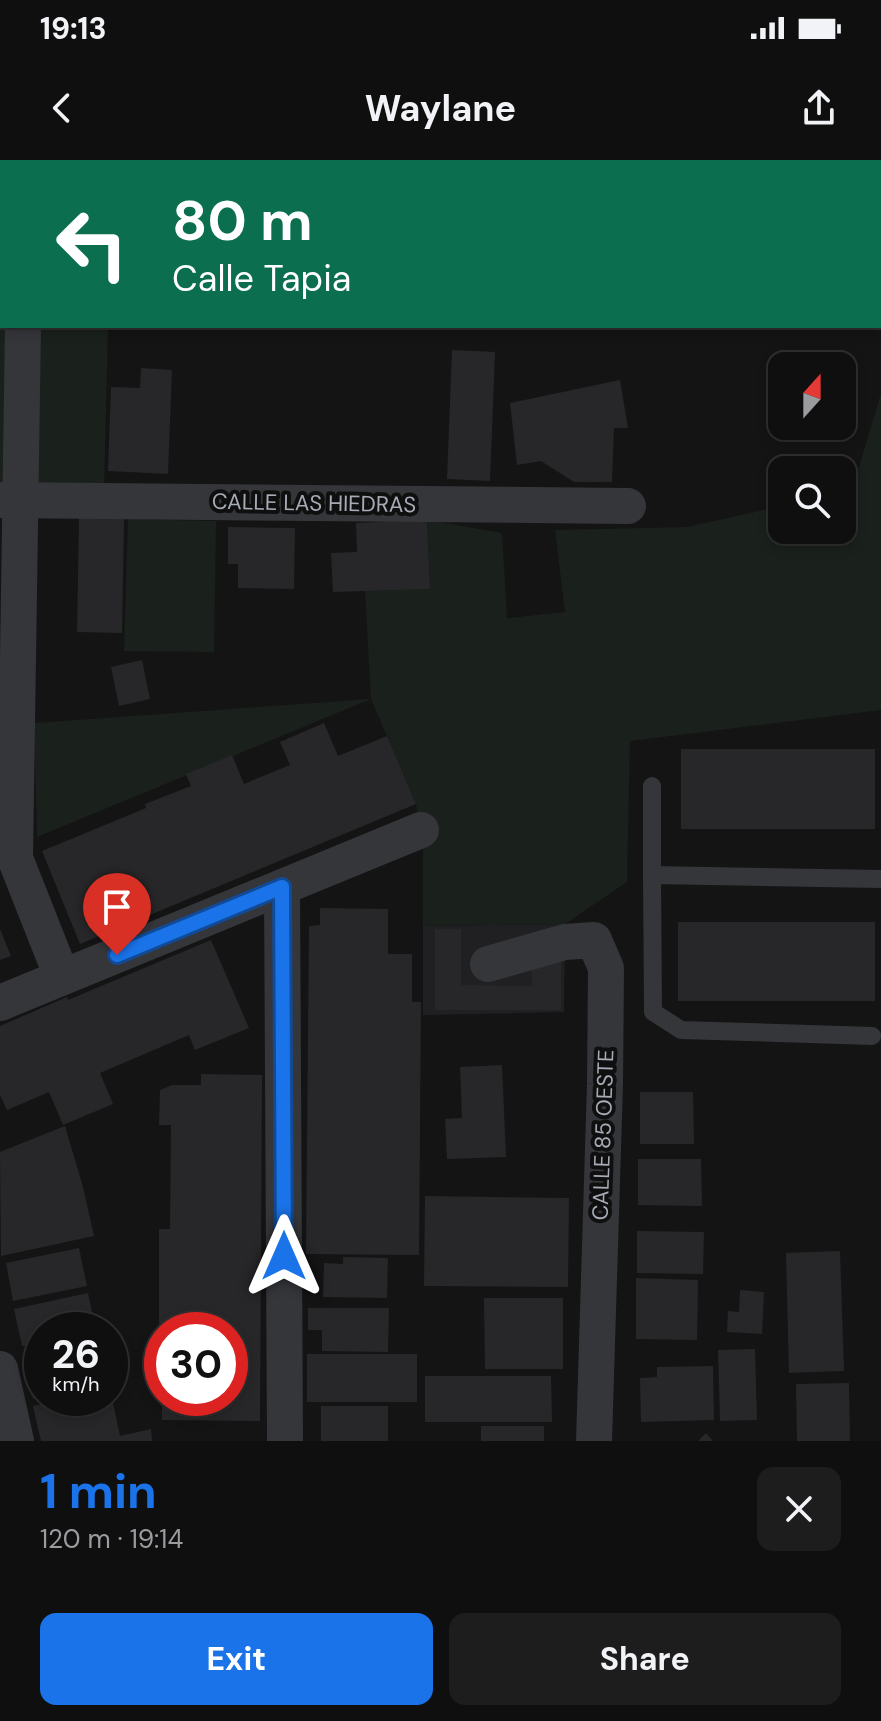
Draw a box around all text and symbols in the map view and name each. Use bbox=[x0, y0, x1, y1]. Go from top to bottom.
text: 19:13 bbox=[40, 9, 107, 48]
text: Waylane bbox=[365, 85, 516, 132]
icon: back bbox=[40, 86, 84, 130]
icon: share bbox=[797, 86, 841, 130]
text: 80 m bbox=[172, 184, 313, 257]
icon: left bbox=[40, 192, 144, 296]
text: Calle Tapia bbox=[172, 255, 351, 302]
north arrow bbox=[768, 352, 856, 440]
map controls bbox=[768, 352, 856, 544]
button: search bbox=[768, 456, 856, 544]
street label: CALLE LAS HIEDRAS bbox=[212, 487, 416, 519]
pin bbox=[83, 873, 151, 955]
icon: arrive bbox=[95, 885, 139, 929]
street label: CALLE 85 OESTE bbox=[586, 1049, 620, 1221]
position arrow bbox=[242, 1214, 326, 1298]
speed limit sign: 30 bbox=[144, 1312, 248, 1416]
text: 26 bbox=[52, 1328, 100, 1380]
text: km/h bbox=[52, 1371, 100, 1397]
text: 1 min bbox=[40, 1460, 157, 1523]
button: close bbox=[757, 1467, 841, 1551]
text: 120 m · 19:14 bbox=[40, 1522, 183, 1556]
button: Exit bbox=[40, 1613, 433, 1705]
button: Share bbox=[449, 1613, 841, 1705]

